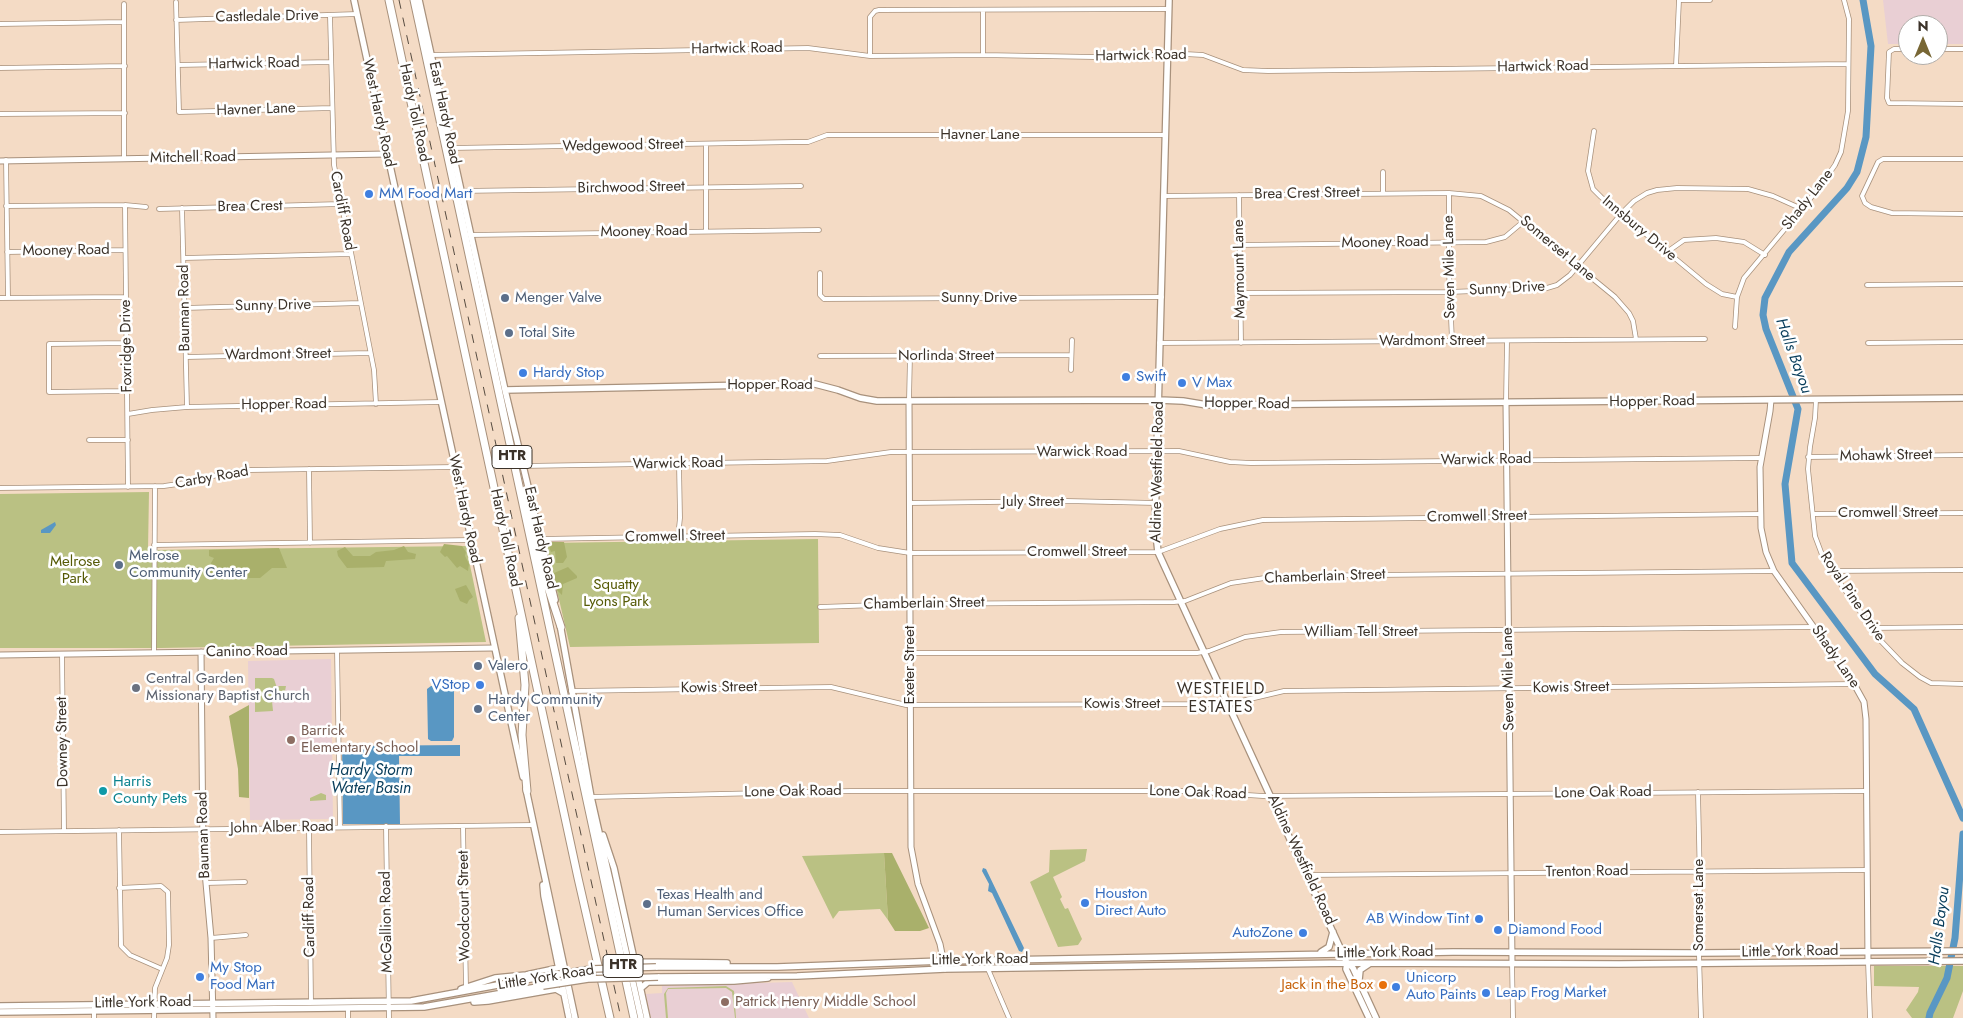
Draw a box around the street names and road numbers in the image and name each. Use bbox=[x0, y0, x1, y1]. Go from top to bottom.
street label: Castledale Drive bbox=[215, 7, 319, 27]
street label: Hartwick Road bbox=[691, 39, 783, 59]
street label: Hartwick Road bbox=[1095, 46, 1187, 66]
street label: Hartwick Road bbox=[208, 54, 300, 74]
street label: West Hardy Road bbox=[358, 57, 398, 169]
street label: Hartwick Road bbox=[1497, 57, 1589, 77]
street label: East Hardy Road bbox=[424, 60, 464, 166]
street label: Hardy Toll Road bbox=[395, 62, 433, 164]
street label: Havner Lane bbox=[216, 100, 296, 120]
street label: Havner Lane bbox=[940, 126, 1020, 144]
street label: Wedgewood Street bbox=[562, 136, 684, 156]
street label: Mitchell Road bbox=[150, 148, 236, 168]
street label: Shady Lane bbox=[1779, 166, 1837, 234]
street label: Cardiff Road bbox=[325, 170, 359, 252]
street label: Birchwood Street bbox=[577, 178, 685, 198]
street label: Brea Crest Street bbox=[1254, 184, 1360, 204]
street label: Innsbury Drive bbox=[1598, 193, 1680, 265]
street label: Brea Crest bbox=[217, 197, 283, 217]
street label: Somerset Lane bbox=[1516, 212, 1598, 286]
street label: Seven Mile Lane bbox=[1440, 215, 1460, 319]
street label: Maymount Lane bbox=[1230, 219, 1250, 319]
street label: Mooney Road bbox=[600, 222, 688, 242]
street label: Mooney Road bbox=[1341, 233, 1429, 253]
street label: Mooney Road bbox=[22, 241, 110, 261]
street label: Bauman Road bbox=[175, 264, 195, 352]
street label: Sunny Drive bbox=[1468, 278, 1546, 300]
street label: Sunny Drive bbox=[941, 289, 1017, 307]
street label: Sunny Drive bbox=[235, 296, 311, 316]
street label: Foxridge Drive bbox=[117, 299, 137, 393]
street label: Wardmont Street bbox=[1379, 332, 1485, 350]
street label: Wardmont Street bbox=[225, 345, 331, 365]
street label: Norlinda Street bbox=[898, 347, 994, 365]
street label: Hopper Road bbox=[727, 376, 813, 394]
street label: Hopper Road bbox=[1609, 392, 1695, 412]
street label: Hopper Road bbox=[1204, 394, 1290, 414]
street label: Hopper Road bbox=[241, 395, 327, 415]
street label: Aldine Westfield Road bbox=[1148, 401, 1168, 543]
street label: Warwick Road bbox=[1037, 443, 1127, 461]
road number: HTR bbox=[492, 446, 532, 468]
street label: Mohawk Street bbox=[1840, 446, 1932, 466]
street label: Warwick Road bbox=[1440, 450, 1532, 470]
street label: West Hardy Road bbox=[444, 453, 484, 565]
street label: Warwick Road bbox=[632, 454, 724, 474]
street label: Carby Road bbox=[174, 463, 250, 493]
street label: East Hardy Road bbox=[519, 485, 561, 591]
street label: Hardy Toll Road bbox=[486, 487, 524, 589]
street label: July Street bbox=[1002, 493, 1064, 511]
street label: Cromwell Street bbox=[1838, 504, 1938, 522]
street label: Cromwell Street bbox=[1427, 507, 1527, 527]
street label: Cromwell Street bbox=[625, 527, 725, 547]
street label: Cromwell Street bbox=[1027, 543, 1127, 561]
street label: Royal Pine Drive bbox=[1816, 549, 1888, 645]
street label: Chamberlain Street bbox=[1264, 566, 1386, 588]
street label: Chamberlain Street bbox=[863, 594, 985, 614]
street label: Shady Lane bbox=[1807, 622, 1863, 692]
street label: William Tell Street bbox=[1304, 623, 1418, 641]
street label: Exeter Street bbox=[901, 626, 919, 704]
street label: Seven Mile Lane bbox=[1499, 627, 1519, 731]
street label: Canino Road bbox=[206, 642, 288, 662]
street label: Kowis Street bbox=[681, 678, 757, 698]
street label: Kowis Street bbox=[1533, 678, 1609, 698]
street label: Kowis Street bbox=[1084, 695, 1160, 713]
street label: Downey Street bbox=[53, 697, 73, 787]
street label: Lone Oak Road bbox=[744, 782, 842, 802]
street label: Lone Oak Road bbox=[1149, 782, 1247, 804]
street label: Lone Oak Road bbox=[1554, 783, 1652, 803]
street label: Bauman Road bbox=[193, 791, 215, 879]
street label: Aldine Westfield Road bbox=[1263, 792, 1339, 928]
street label: John Alber Road bbox=[230, 818, 334, 838]
street label: Woodcourt Street bbox=[455, 850, 475, 962]
street label: Somerset Lane bbox=[1690, 859, 1708, 951]
street label: Trenton Road bbox=[1545, 862, 1629, 882]
street label: McGallion Road bbox=[377, 871, 397, 973]
street label: Cardiff Road bbox=[300, 877, 320, 957]
street label: Little York Road bbox=[1741, 942, 1839, 962]
street label: Little York Road bbox=[1336, 943, 1434, 963]
street label: Little York Road bbox=[931, 950, 1029, 970]
road number: HTR bbox=[603, 954, 643, 978]
street label: Little York Road bbox=[497, 962, 595, 994]
street label: Little York Road bbox=[94, 993, 192, 1013]

